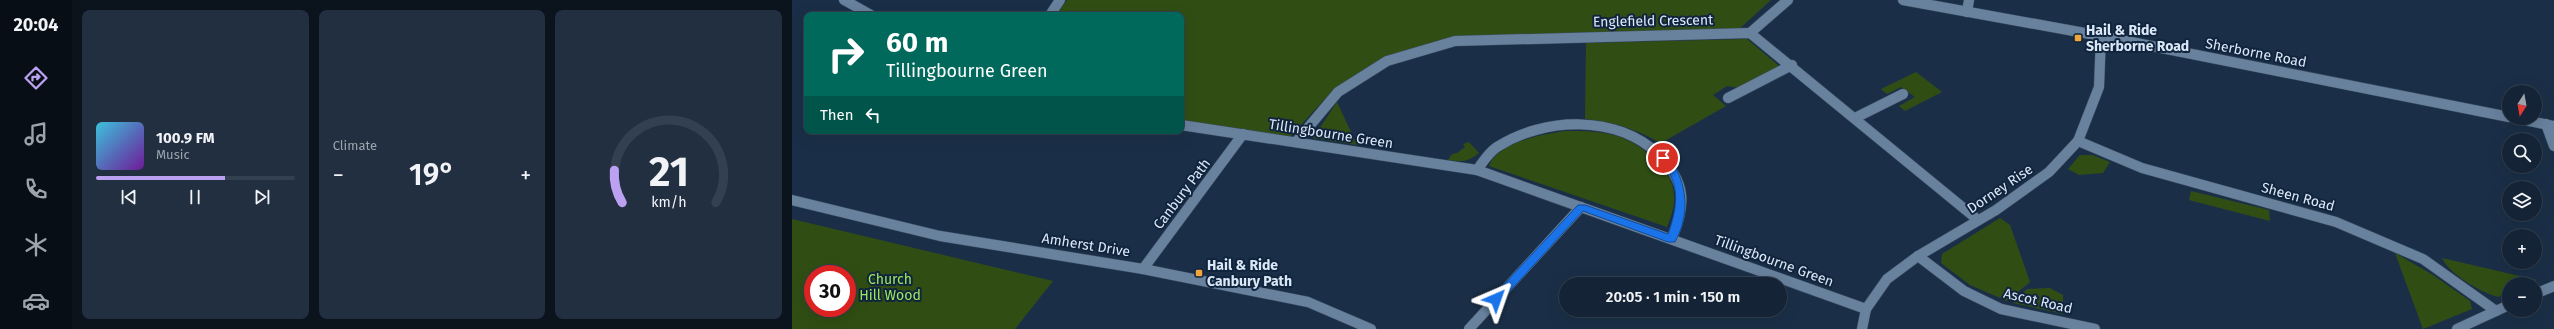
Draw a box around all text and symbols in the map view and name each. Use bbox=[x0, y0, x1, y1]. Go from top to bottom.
street label: Englefield Crescent bbox=[1593, 11, 1714, 31]
text: 20:04 bbox=[14, 14, 58, 36]
place label: Hail & Ride Sherborne Road bbox=[2086, 22, 2189, 55]
text: 60 m bbox=[886, 26, 948, 59]
icon: right bbox=[820, 28, 872, 80]
marker: Hail & Ride Sherborne Road bbox=[2073, 33, 2083, 43]
street label: Sherborne Road bbox=[2204, 35, 2308, 71]
text: Tillingbourne Green bbox=[886, 60, 1048, 82]
icon: directions bbox=[22, 64, 50, 92]
north arrow bbox=[2502, 85, 2542, 125]
map controls bbox=[2502, 85, 2542, 317]
icon: left bbox=[862, 104, 884, 126]
text: Then bbox=[820, 106, 854, 124]
street label: Tillingbourne Green bbox=[1268, 116, 1394, 152]
icon: music bbox=[22, 120, 50, 148]
text: 100.9 FM bbox=[156, 129, 214, 147]
button: search bbox=[2502, 133, 2542, 173]
text: Climate bbox=[333, 138, 377, 153]
pin bbox=[1646, 141, 1680, 175]
text: 21 bbox=[649, 146, 689, 196]
text: Music bbox=[156, 147, 190, 162]
icon: arrive bbox=[1652, 147, 1674, 169]
street label: Canbury Path bbox=[1150, 155, 1214, 233]
text: 19° bbox=[409, 157, 455, 193]
street label: Dorney Rise bbox=[1964, 161, 2036, 217]
text: − bbox=[333, 162, 344, 189]
text: + bbox=[520, 162, 531, 189]
icon: phone bbox=[22, 175, 50, 203]
street label: Sheen Road bbox=[2259, 179, 2337, 215]
button: layers bbox=[2502, 181, 2542, 221]
icon: previous bbox=[118, 186, 140, 208]
icon: pause bbox=[184, 186, 206, 208]
icon: next bbox=[251, 186, 273, 208]
text: km/h bbox=[651, 193, 686, 210]
button: + bbox=[2502, 229, 2542, 269]
street label: Amherst Drive bbox=[1041, 230, 1131, 260]
icon: climate bbox=[22, 231, 50, 259]
street label: Tillingbourne Green bbox=[1712, 232, 1836, 290]
place label: Hail & Ride Canbury Path bbox=[1207, 257, 1292, 290]
speed limit sign: 30 bbox=[804, 265, 856, 317]
marker: Hail & Ride Canbury Path bbox=[1194, 268, 1204, 278]
park label: Church Hill Wood bbox=[859, 271, 921, 304]
button: − bbox=[2502, 277, 2542, 317]
position arrow bbox=[1475, 278, 1517, 320]
street label: Ascot Road bbox=[2002, 285, 2074, 317]
icon: car bbox=[22, 287, 50, 315]
text: 20:05 · 1 min · 150 m bbox=[1606, 288, 1740, 306]

